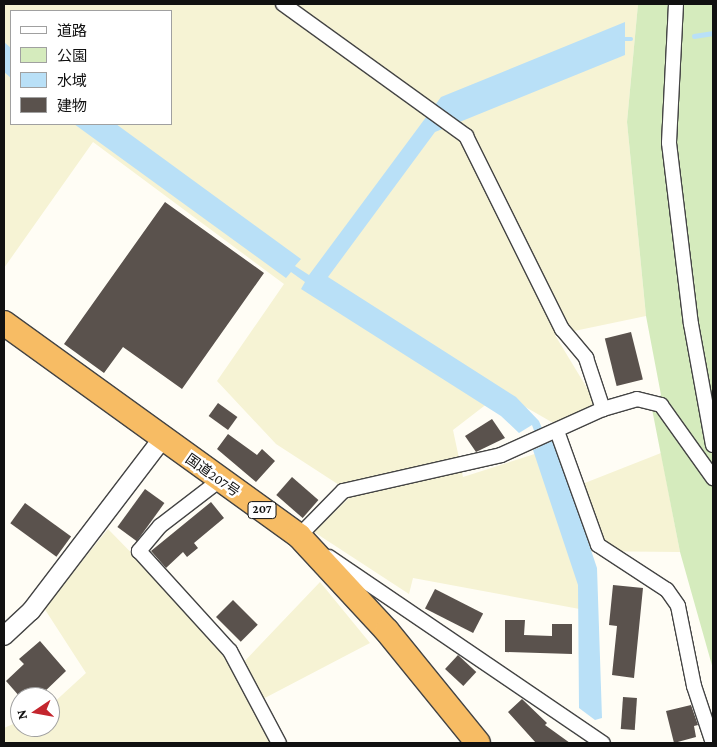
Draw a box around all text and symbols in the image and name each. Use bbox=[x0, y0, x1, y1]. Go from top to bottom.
legend bbox=[10, 10, 172, 125]
text: 道路 bbox=[57, 23, 87, 39]
text: 公園 bbox=[57, 48, 87, 64]
text: 水域 bbox=[57, 73, 87, 89]
text: 建物 bbox=[57, 98, 87, 114]
street label: 国道207号 bbox=[183, 450, 243, 500]
road number: 207 bbox=[247, 500, 277, 520]
north arrow bbox=[10, 687, 60, 737]
text: N bbox=[12, 709, 30, 721]

